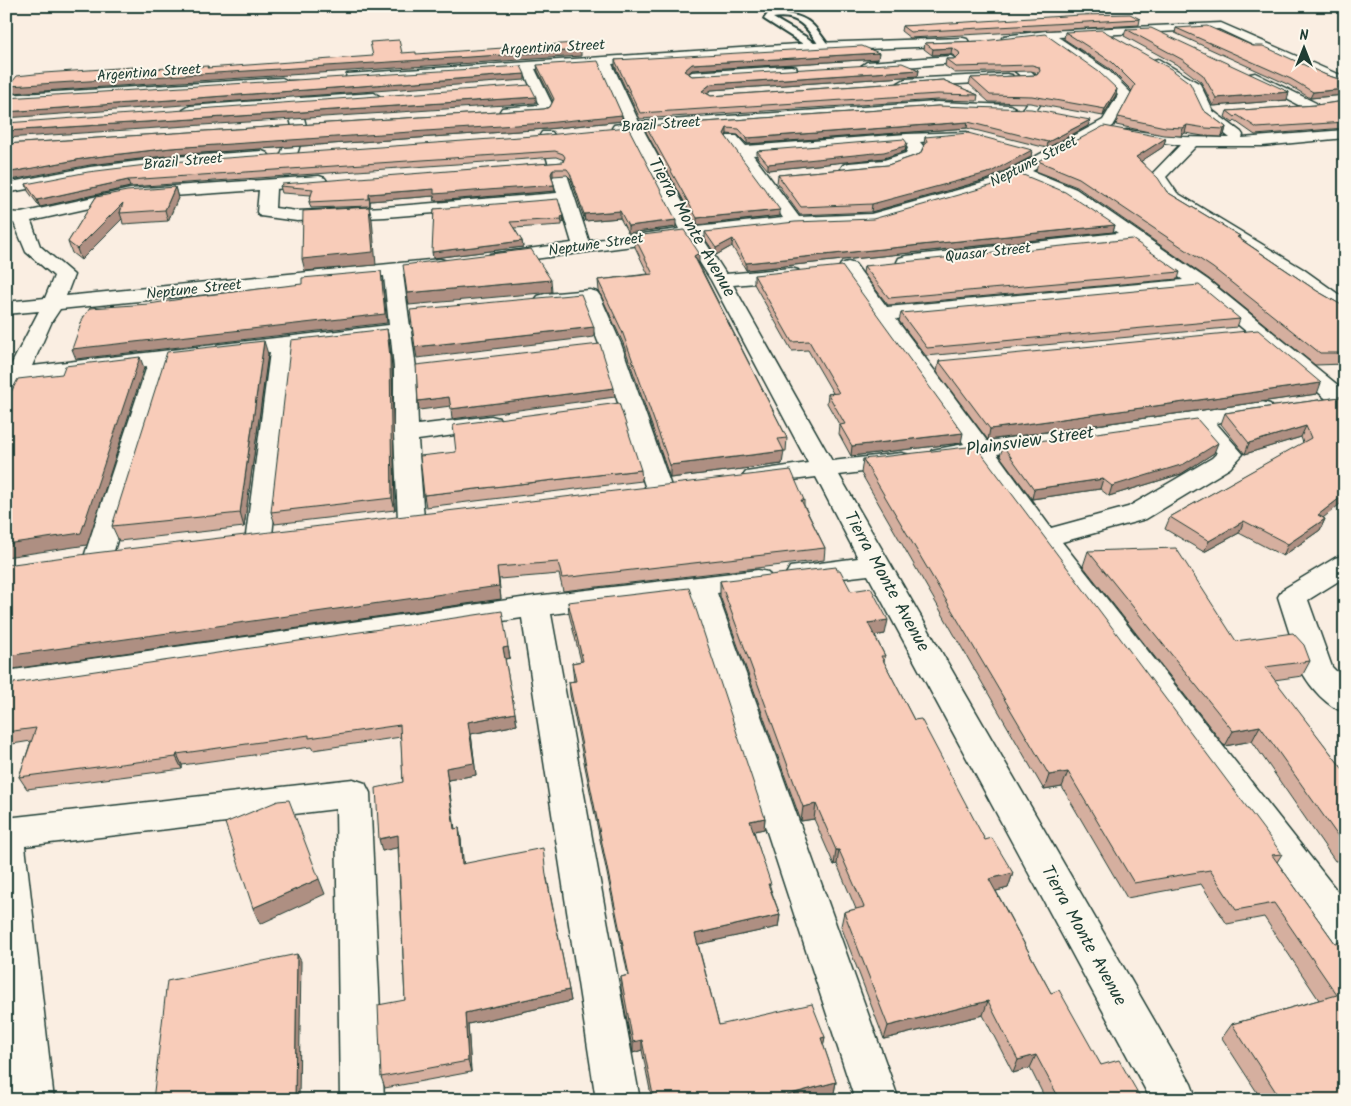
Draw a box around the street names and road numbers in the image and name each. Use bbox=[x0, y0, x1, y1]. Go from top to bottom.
street label: Argentina Street bbox=[500, 33, 606, 63]
street label: Argentina Street bbox=[96, 57, 202, 89]
street label: Brazil Street bbox=[621, 110, 702, 140]
street label: Neptune Street bbox=[986, 129, 1082, 194]
street label: Brazil Street bbox=[142, 147, 224, 177]
street label: Tierra Monte Avenue bbox=[639, 153, 743, 303]
street label: Neptune Street bbox=[547, 226, 645, 264]
street label: Quasar Street bbox=[944, 237, 1032, 269]
street label: Neptune Street bbox=[145, 273, 243, 307]
street label: Plainsview Street bbox=[964, 419, 1097, 465]
street label: Tierra Monte Avenue bbox=[835, 506, 937, 658]
street label: Tierra Monte Avenue bbox=[1032, 860, 1134, 1012]

